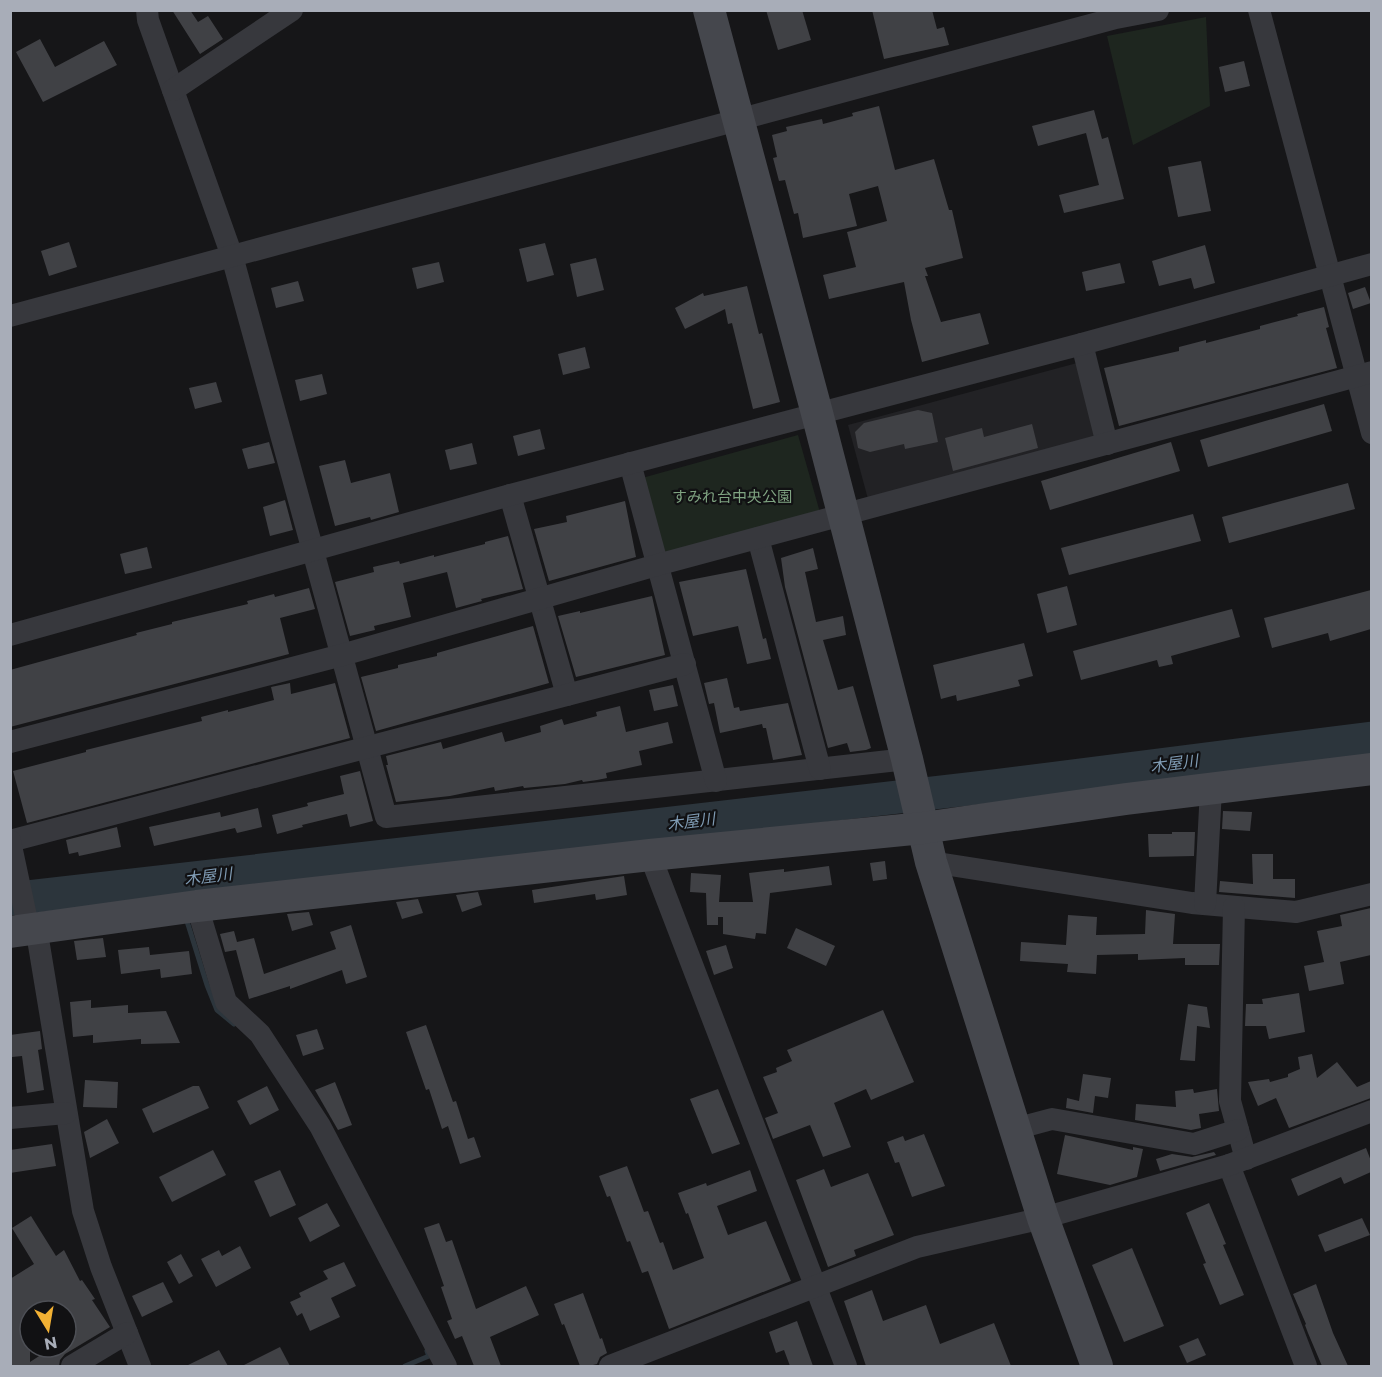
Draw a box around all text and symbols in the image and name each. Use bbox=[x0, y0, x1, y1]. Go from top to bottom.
park label: すみれ台中央公園 bbox=[672, 487, 792, 506]
water label: 木屋川 bbox=[1149, 751, 1201, 776]
water label: 木屋川 bbox=[666, 809, 718, 834]
water label: 木屋川 bbox=[183, 864, 235, 889]
north arrow bbox=[18, 1299, 78, 1359]
text: N bbox=[43, 1333, 59, 1354]

